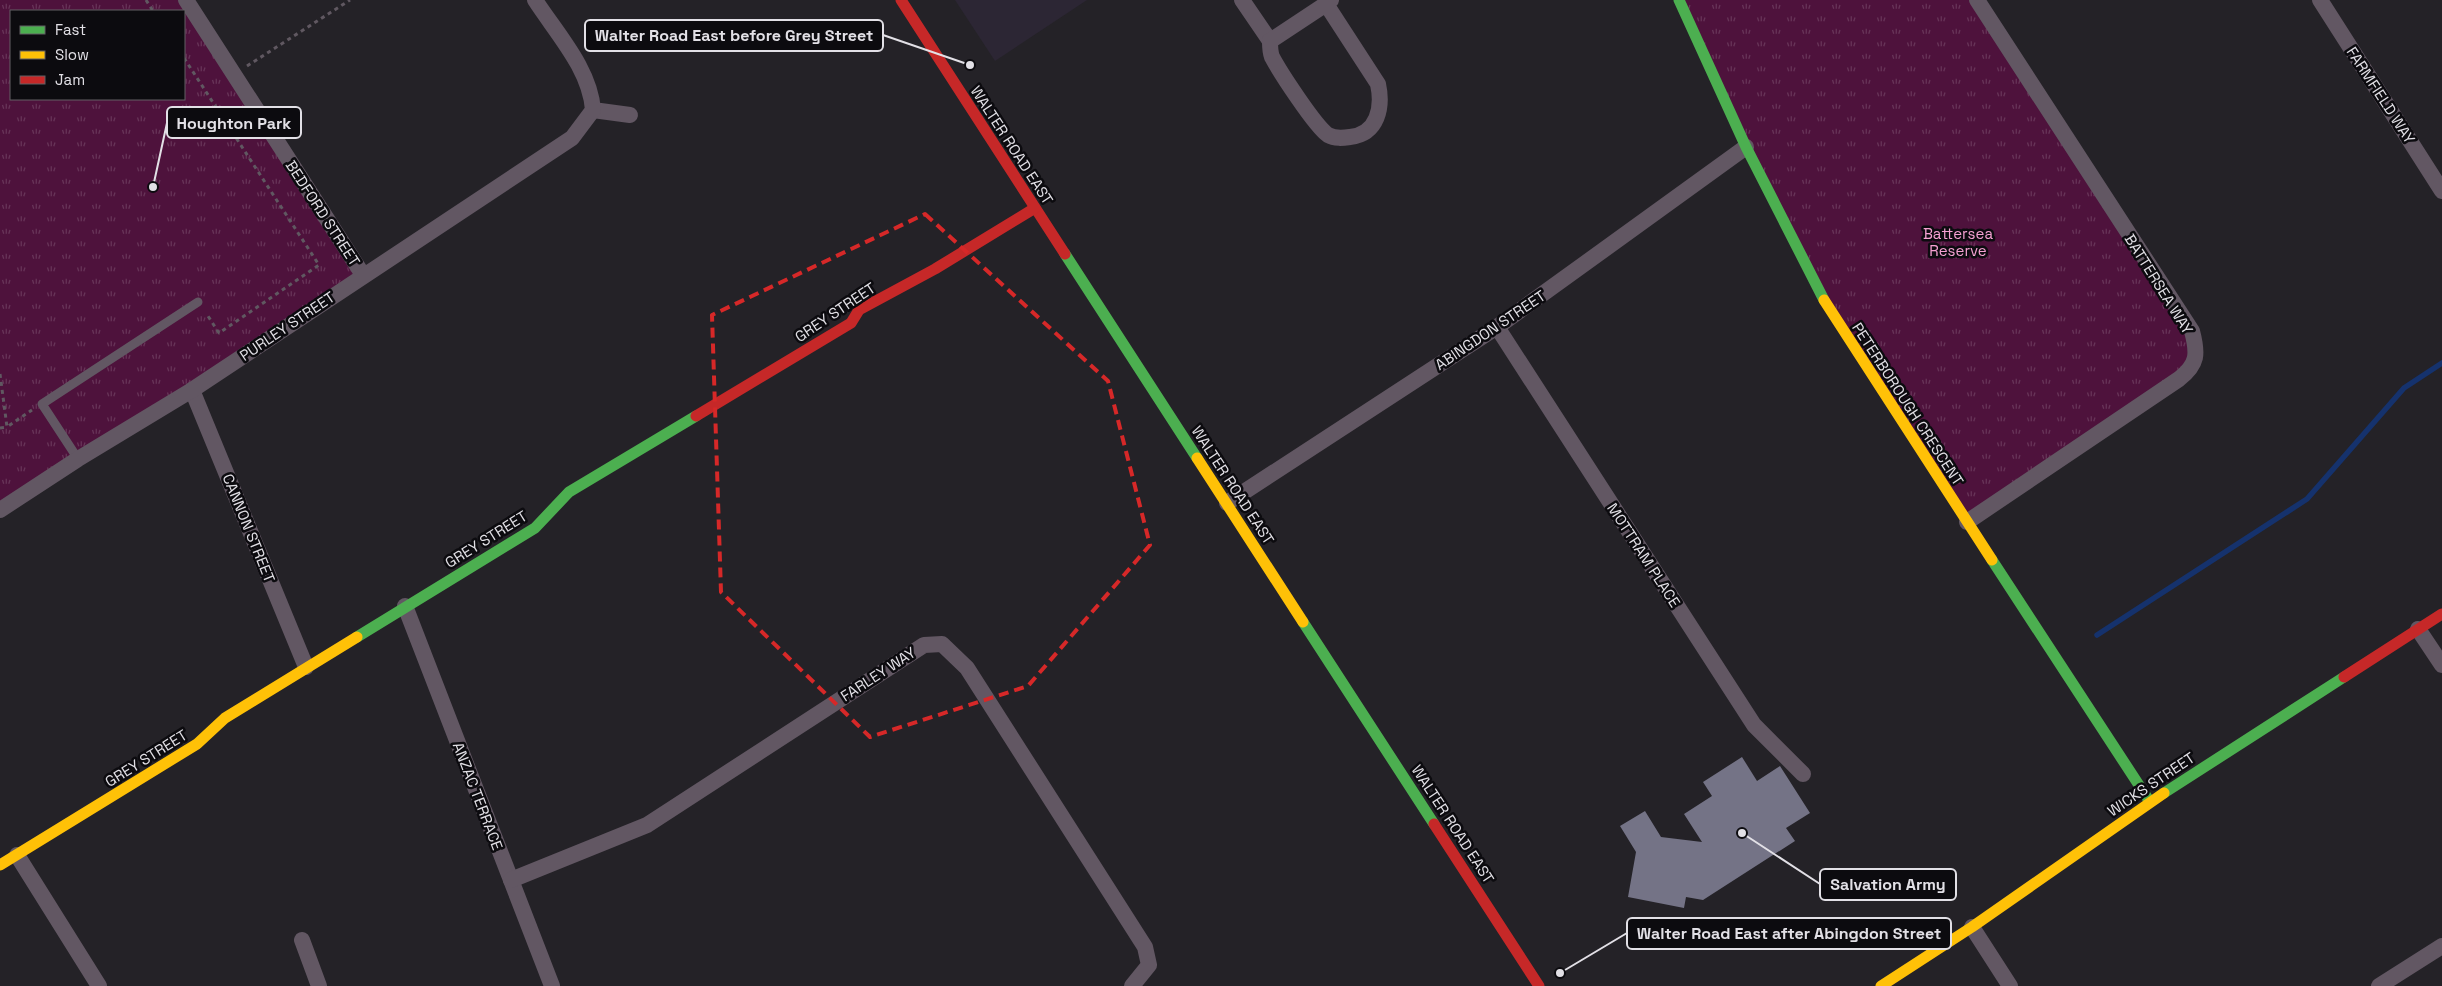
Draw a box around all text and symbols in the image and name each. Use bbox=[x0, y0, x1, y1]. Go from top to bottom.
legend bbox=[10, 10, 185, 100]
text: Fast bbox=[55, 20, 86, 39]
callout: Walter Road East before Grey Street bbox=[585, 20, 883, 51]
text: Walter Road East before Grey Street bbox=[595, 25, 873, 46]
street label: FARMFIELD WAY bbox=[2343, 43, 2419, 147]
text: Slow bbox=[55, 45, 89, 64]
text: Jam bbox=[55, 70, 85, 89]
street label: WALTER ROAD EAST bbox=[967, 82, 1058, 208]
callout: Houghton Park bbox=[167, 107, 301, 138]
text: Houghton Park bbox=[177, 113, 291, 134]
street label: BEDFORD STREET bbox=[282, 157, 364, 270]
park label: Battersea Reserve bbox=[1923, 224, 1993, 260]
street label: BATTERSEA WAY bbox=[2121, 230, 2197, 338]
street label: GREY STREET bbox=[791, 278, 879, 346]
street label: ABINGDON STREET bbox=[1431, 286, 1549, 374]
street label: PURLEY STREET bbox=[236, 287, 338, 365]
street label: PETERBOROUGH CRESCENT bbox=[1848, 319, 1968, 489]
street label: WALTER ROAD EAST bbox=[1188, 422, 1279, 548]
street label: CANNON STREET bbox=[219, 471, 280, 585]
street label: MOTTRAM PLACE bbox=[1603, 499, 1685, 611]
street label: GREY STREET bbox=[441, 506, 531, 572]
street label: FARLEY WAY bbox=[837, 643, 919, 705]
street label: GREY STREET bbox=[101, 725, 191, 791]
street label: ANZAC TERRACE bbox=[449, 739, 507, 853]
street label: WICKS STREET bbox=[2104, 748, 2198, 820]
street label: WALTER ROAD EAST bbox=[1408, 761, 1499, 887]
callout: Salvation Army bbox=[1820, 869, 1956, 900]
text: Salvation Army bbox=[1830, 874, 1946, 895]
callout: Walter Road East after Abingdon Street bbox=[1627, 918, 1951, 949]
text: Walter Road East after Abingdon Street bbox=[1637, 923, 1941, 944]

